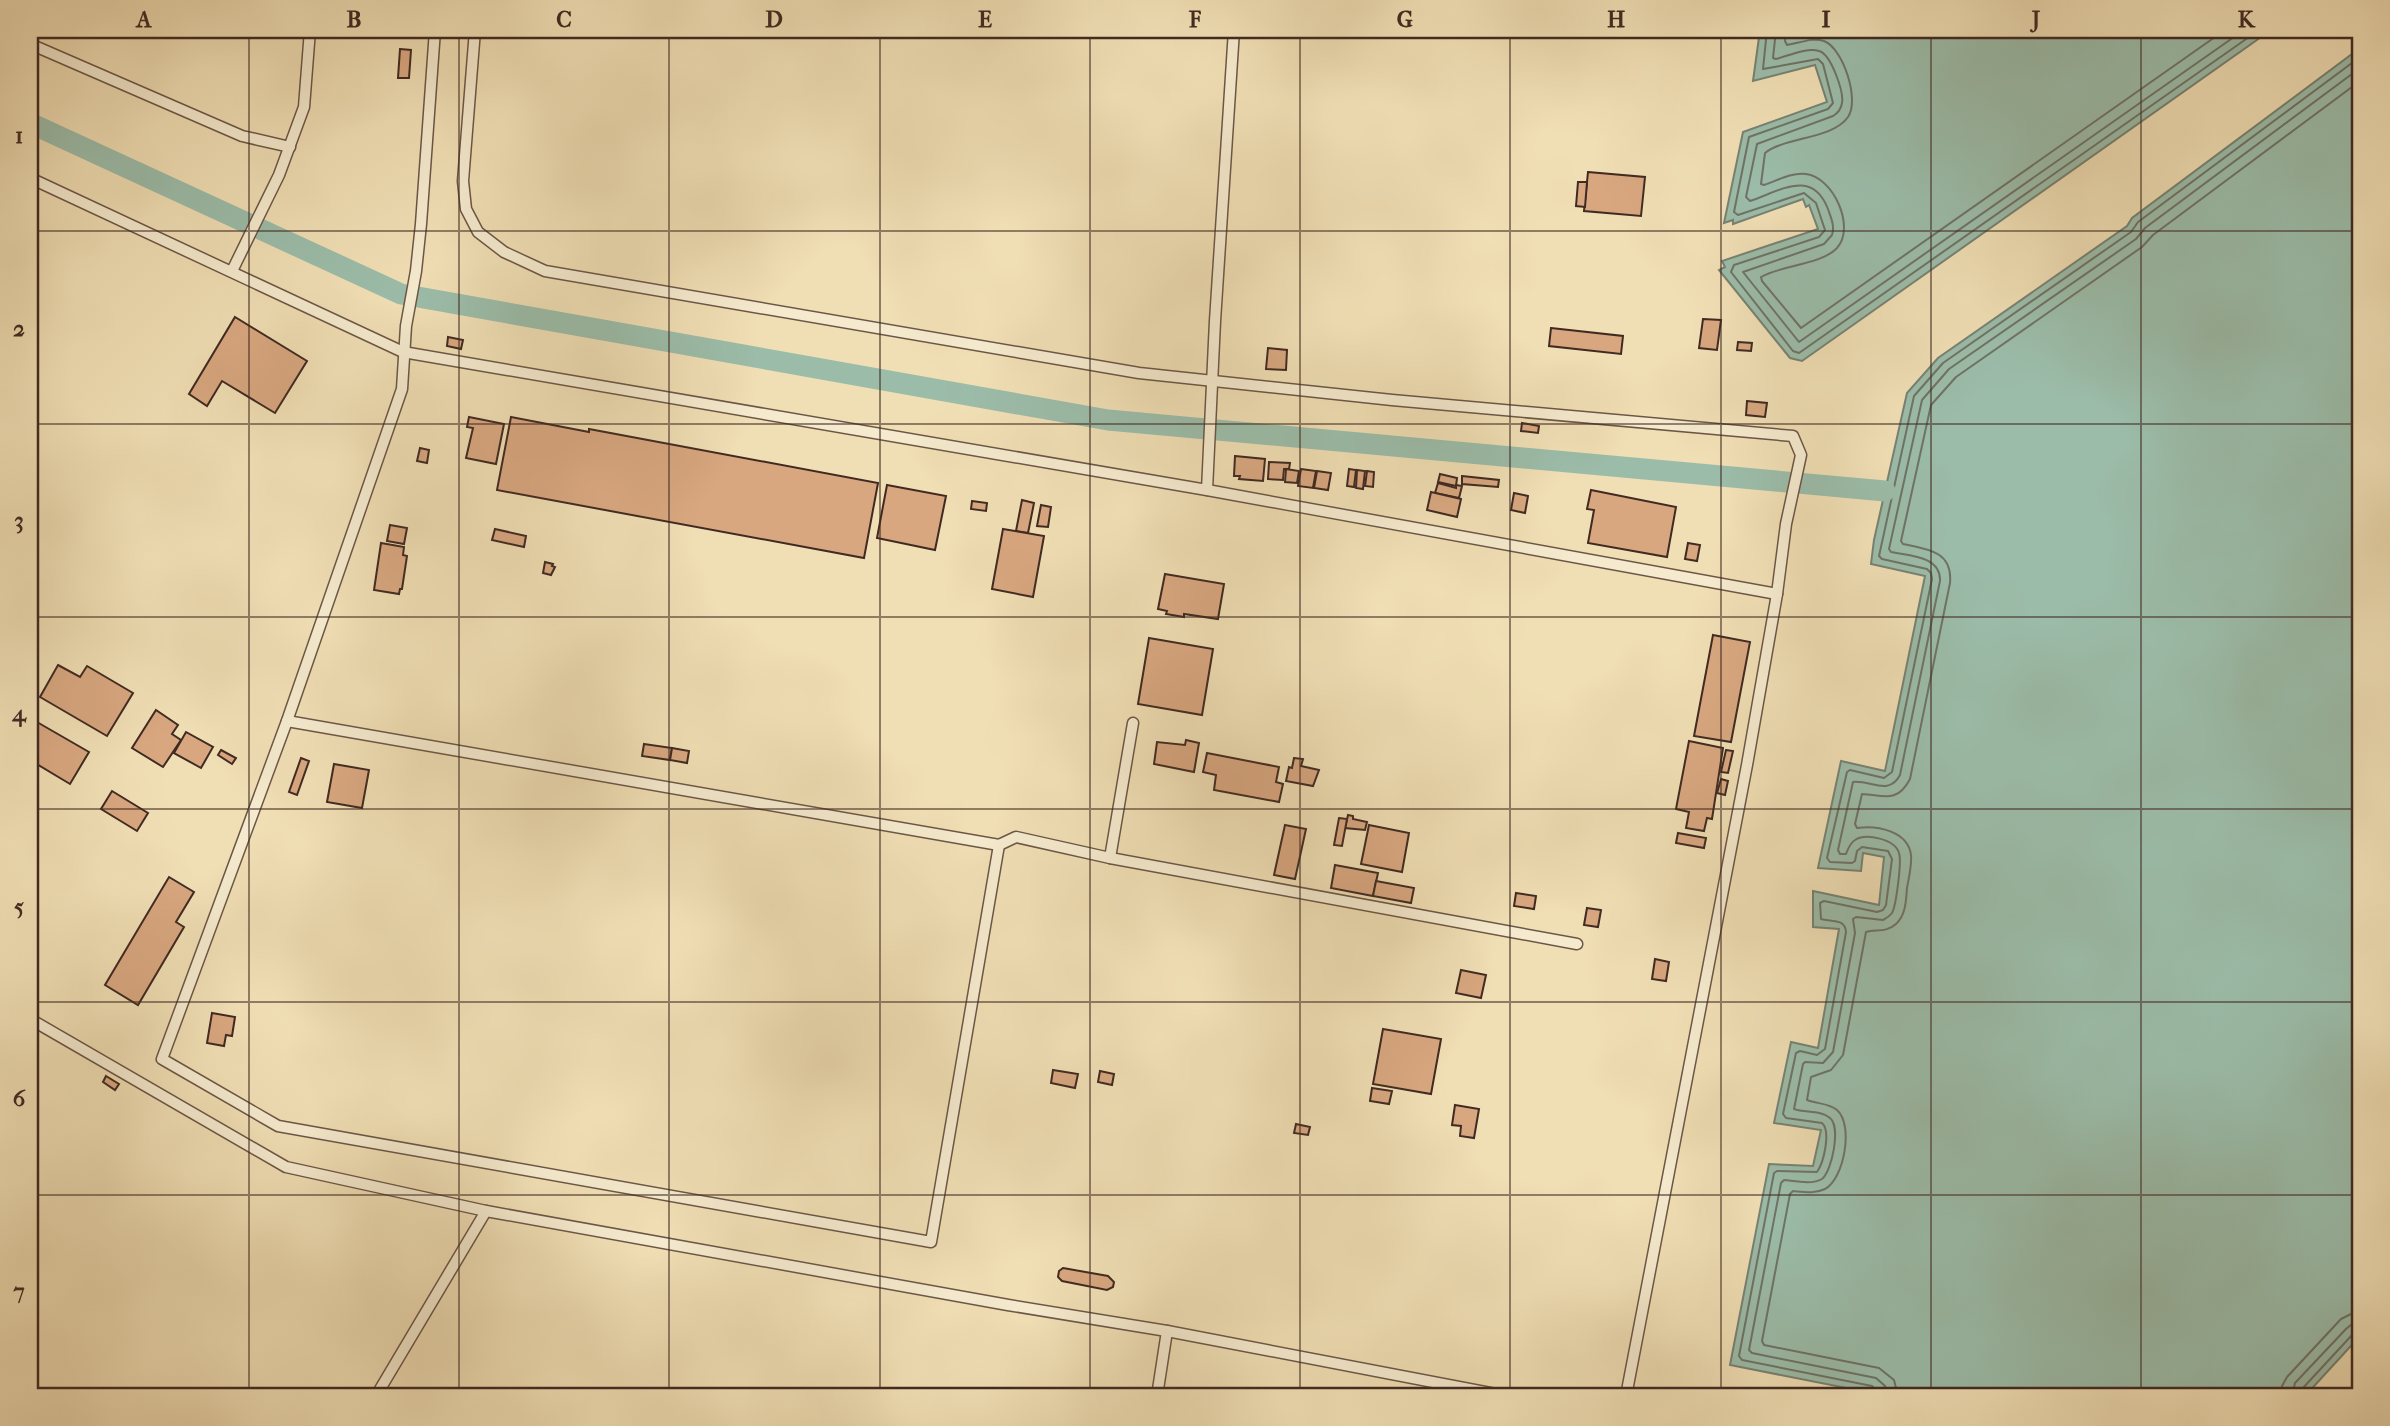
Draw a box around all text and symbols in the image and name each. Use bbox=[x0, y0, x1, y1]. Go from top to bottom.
text: A bbox=[135, 6, 153, 33]
text: B bbox=[347, 6, 362, 33]
text: C bbox=[556, 6, 572, 33]
text: D bbox=[765, 6, 783, 33]
text: E bbox=[978, 6, 992, 33]
text: F bbox=[1188, 6, 1202, 33]
text: G bbox=[1397, 6, 1413, 33]
text: H bbox=[1607, 6, 1625, 33]
text: I bbox=[1822, 6, 1831, 33]
text: J bbox=[2030, 6, 2041, 33]
text: K bbox=[2238, 6, 2257, 33]
text: 1 bbox=[15, 122, 23, 149]
text: 2 bbox=[13, 315, 25, 342]
text: 3 bbox=[14, 507, 24, 534]
text: 4 bbox=[11, 700, 27, 727]
text: 5 bbox=[14, 893, 24, 920]
text: 6 bbox=[13, 1085, 26, 1112]
text: 7 bbox=[12, 1278, 25, 1305]

